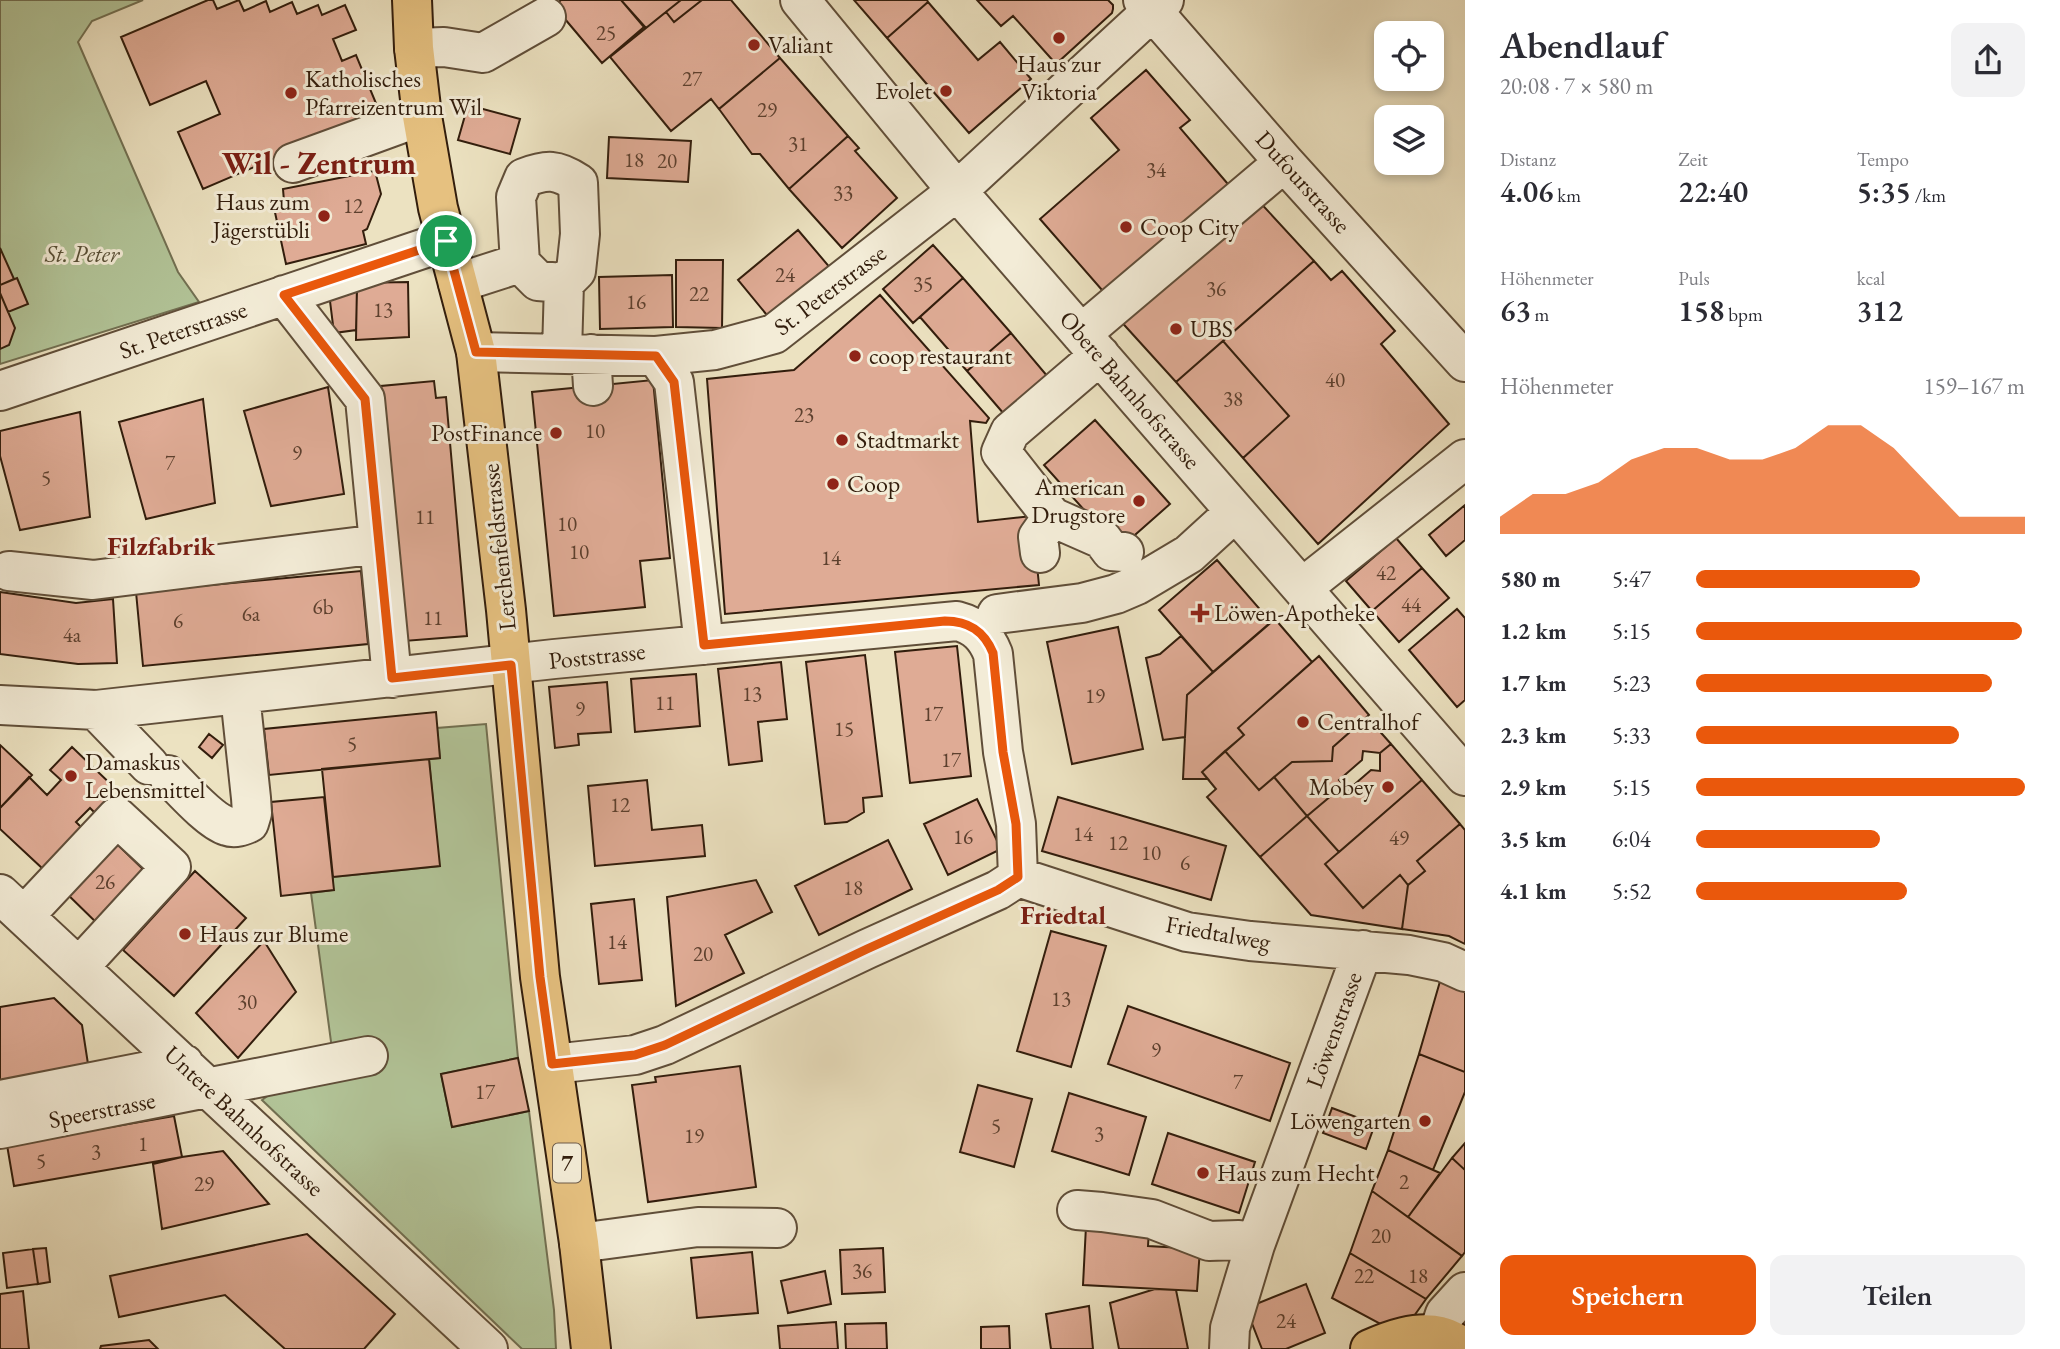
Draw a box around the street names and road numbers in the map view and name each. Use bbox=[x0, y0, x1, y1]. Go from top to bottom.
street label: Dufourstrasse bbox=[1249, 124, 1358, 240]
street label: St. Peterstrasse bbox=[767, 237, 892, 342]
street label: St. Peterstrasse bbox=[115, 293, 251, 366]
street label: Obere Bahnhofstrasse bbox=[1053, 304, 1208, 476]
street label: Lerchenfeldstrasse bbox=[474, 462, 523, 632]
street label: Poststrasse bbox=[547, 635, 647, 676]
street label: Friedtalweg bbox=[1163, 908, 1274, 957]
street label: Löwenstrasse bbox=[1298, 968, 1369, 1092]
street label: Untere Bahnhofstrasse bbox=[158, 1038, 331, 1203]
street label: Speerstrasse bbox=[46, 1084, 158, 1135]
road number: 7 bbox=[553, 1144, 581, 1182]

